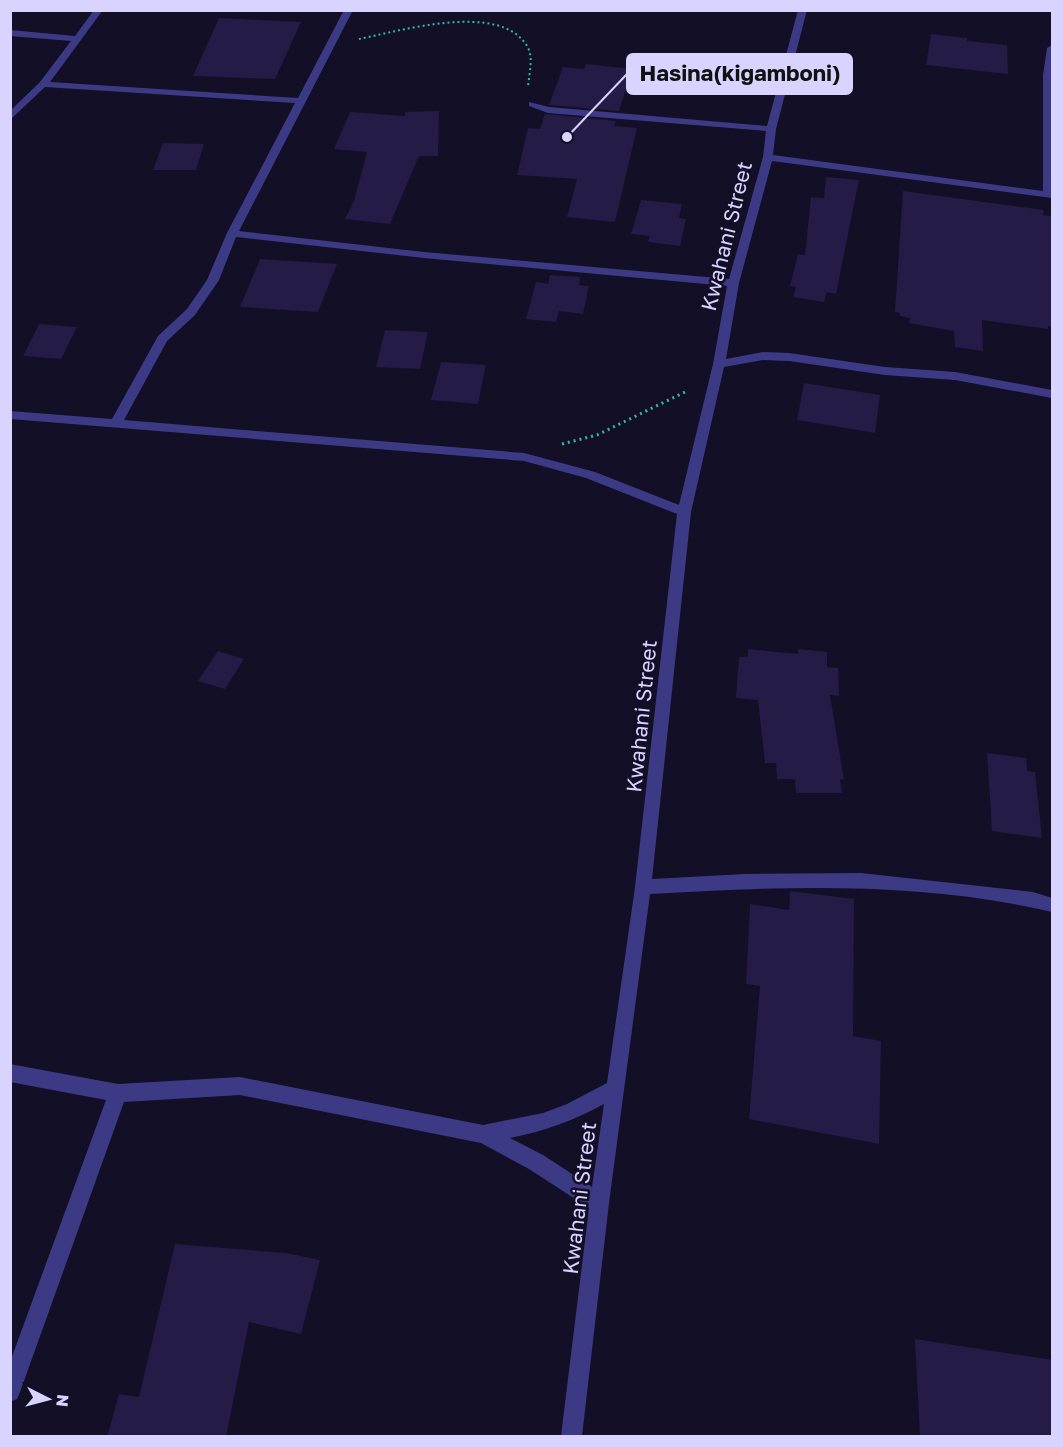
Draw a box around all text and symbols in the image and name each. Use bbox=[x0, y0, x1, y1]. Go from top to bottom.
callout: Hasina(kigamboni) bbox=[627, 54, 852, 94]
text: Hasina(kigamboni) bbox=[639, 59, 841, 86]
street label: Kwahani Street bbox=[695, 159, 757, 313]
street label: Kwahani Street bbox=[620, 639, 662, 793]
street label: Kwahani Street bbox=[557, 1120, 601, 1276]
north arrow bbox=[18, 1369, 78, 1429]
text: N bbox=[52, 1393, 73, 1408]

